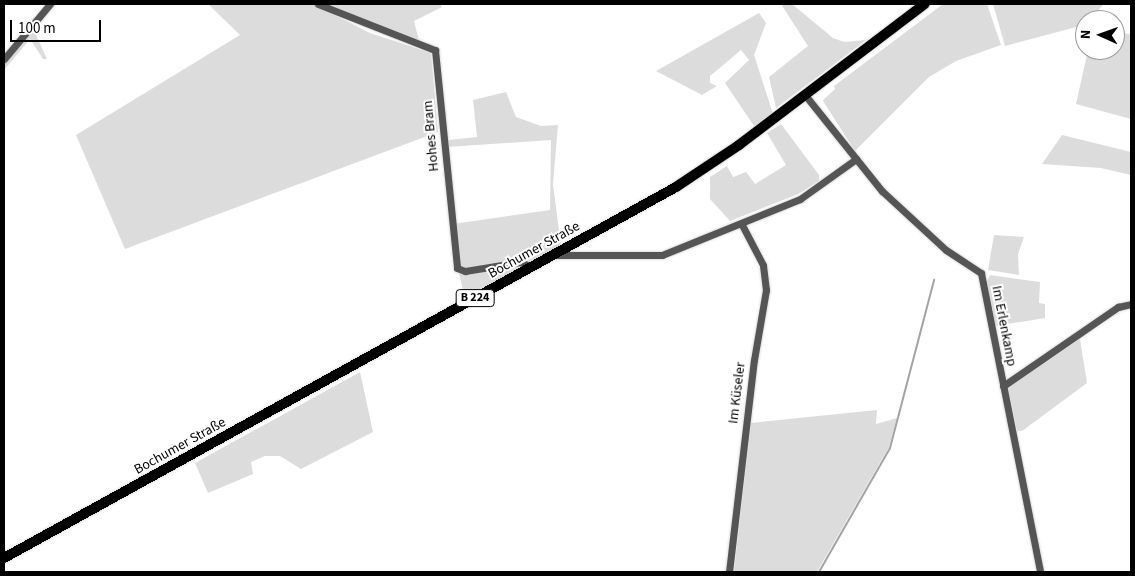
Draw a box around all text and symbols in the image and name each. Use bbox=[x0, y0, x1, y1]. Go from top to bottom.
scale bar bbox=[12, 10, 104, 42]
north arrow bbox=[1075, 10, 1125, 60]
text: 100 m bbox=[18, 18, 56, 39]
text: N bbox=[1076, 30, 1096, 40]
street label: Hohes Bram bbox=[420, 100, 442, 172]
street label: Bochumer Straße bbox=[485, 218, 583, 282]
street label: Im Erlenkamp bbox=[988, 284, 1020, 368]
road number: B 224 bbox=[455, 288, 495, 308]
street label: Im Küseler bbox=[725, 361, 749, 425]
street label: Bochumer Straße bbox=[131, 414, 229, 478]

